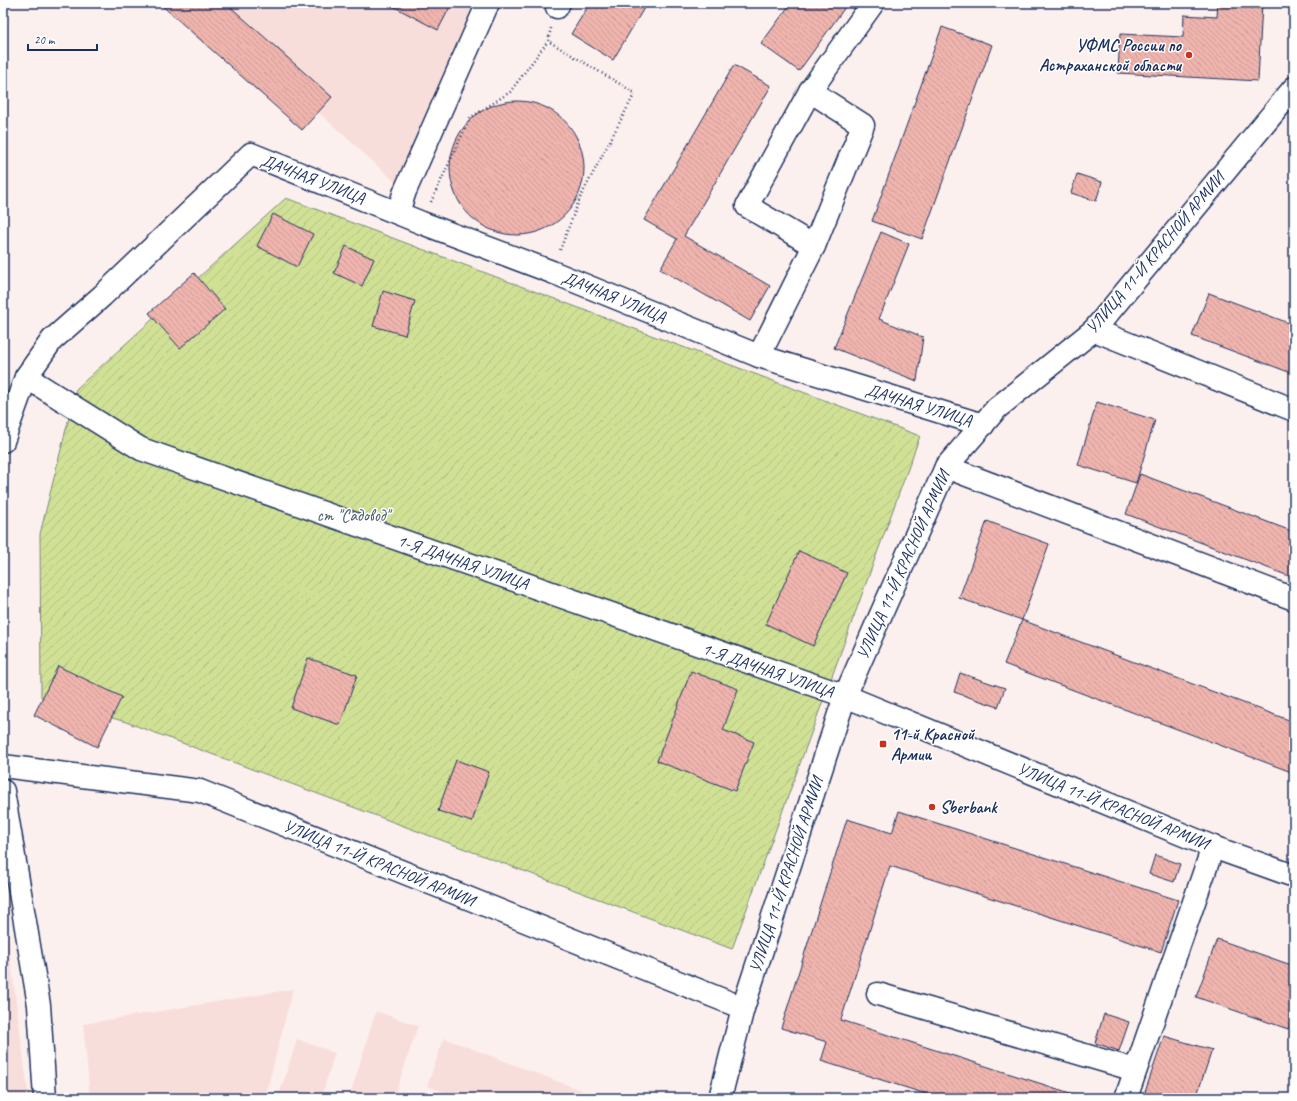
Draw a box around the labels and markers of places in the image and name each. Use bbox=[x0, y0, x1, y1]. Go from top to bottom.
place label: УФМС России по Астраханской области bbox=[1039, 35, 1183, 76]
marker: УФМС России по Астраханской области bbox=[1184, 50, 1194, 60]
place label: 11-й Красной Армии bbox=[891, 724, 976, 765]
marker: 11-й Красной Армии bbox=[878, 739, 888, 749]
place label: Sberbank bbox=[940, 797, 998, 818]
marker: Sberbank bbox=[927, 802, 937, 812]

